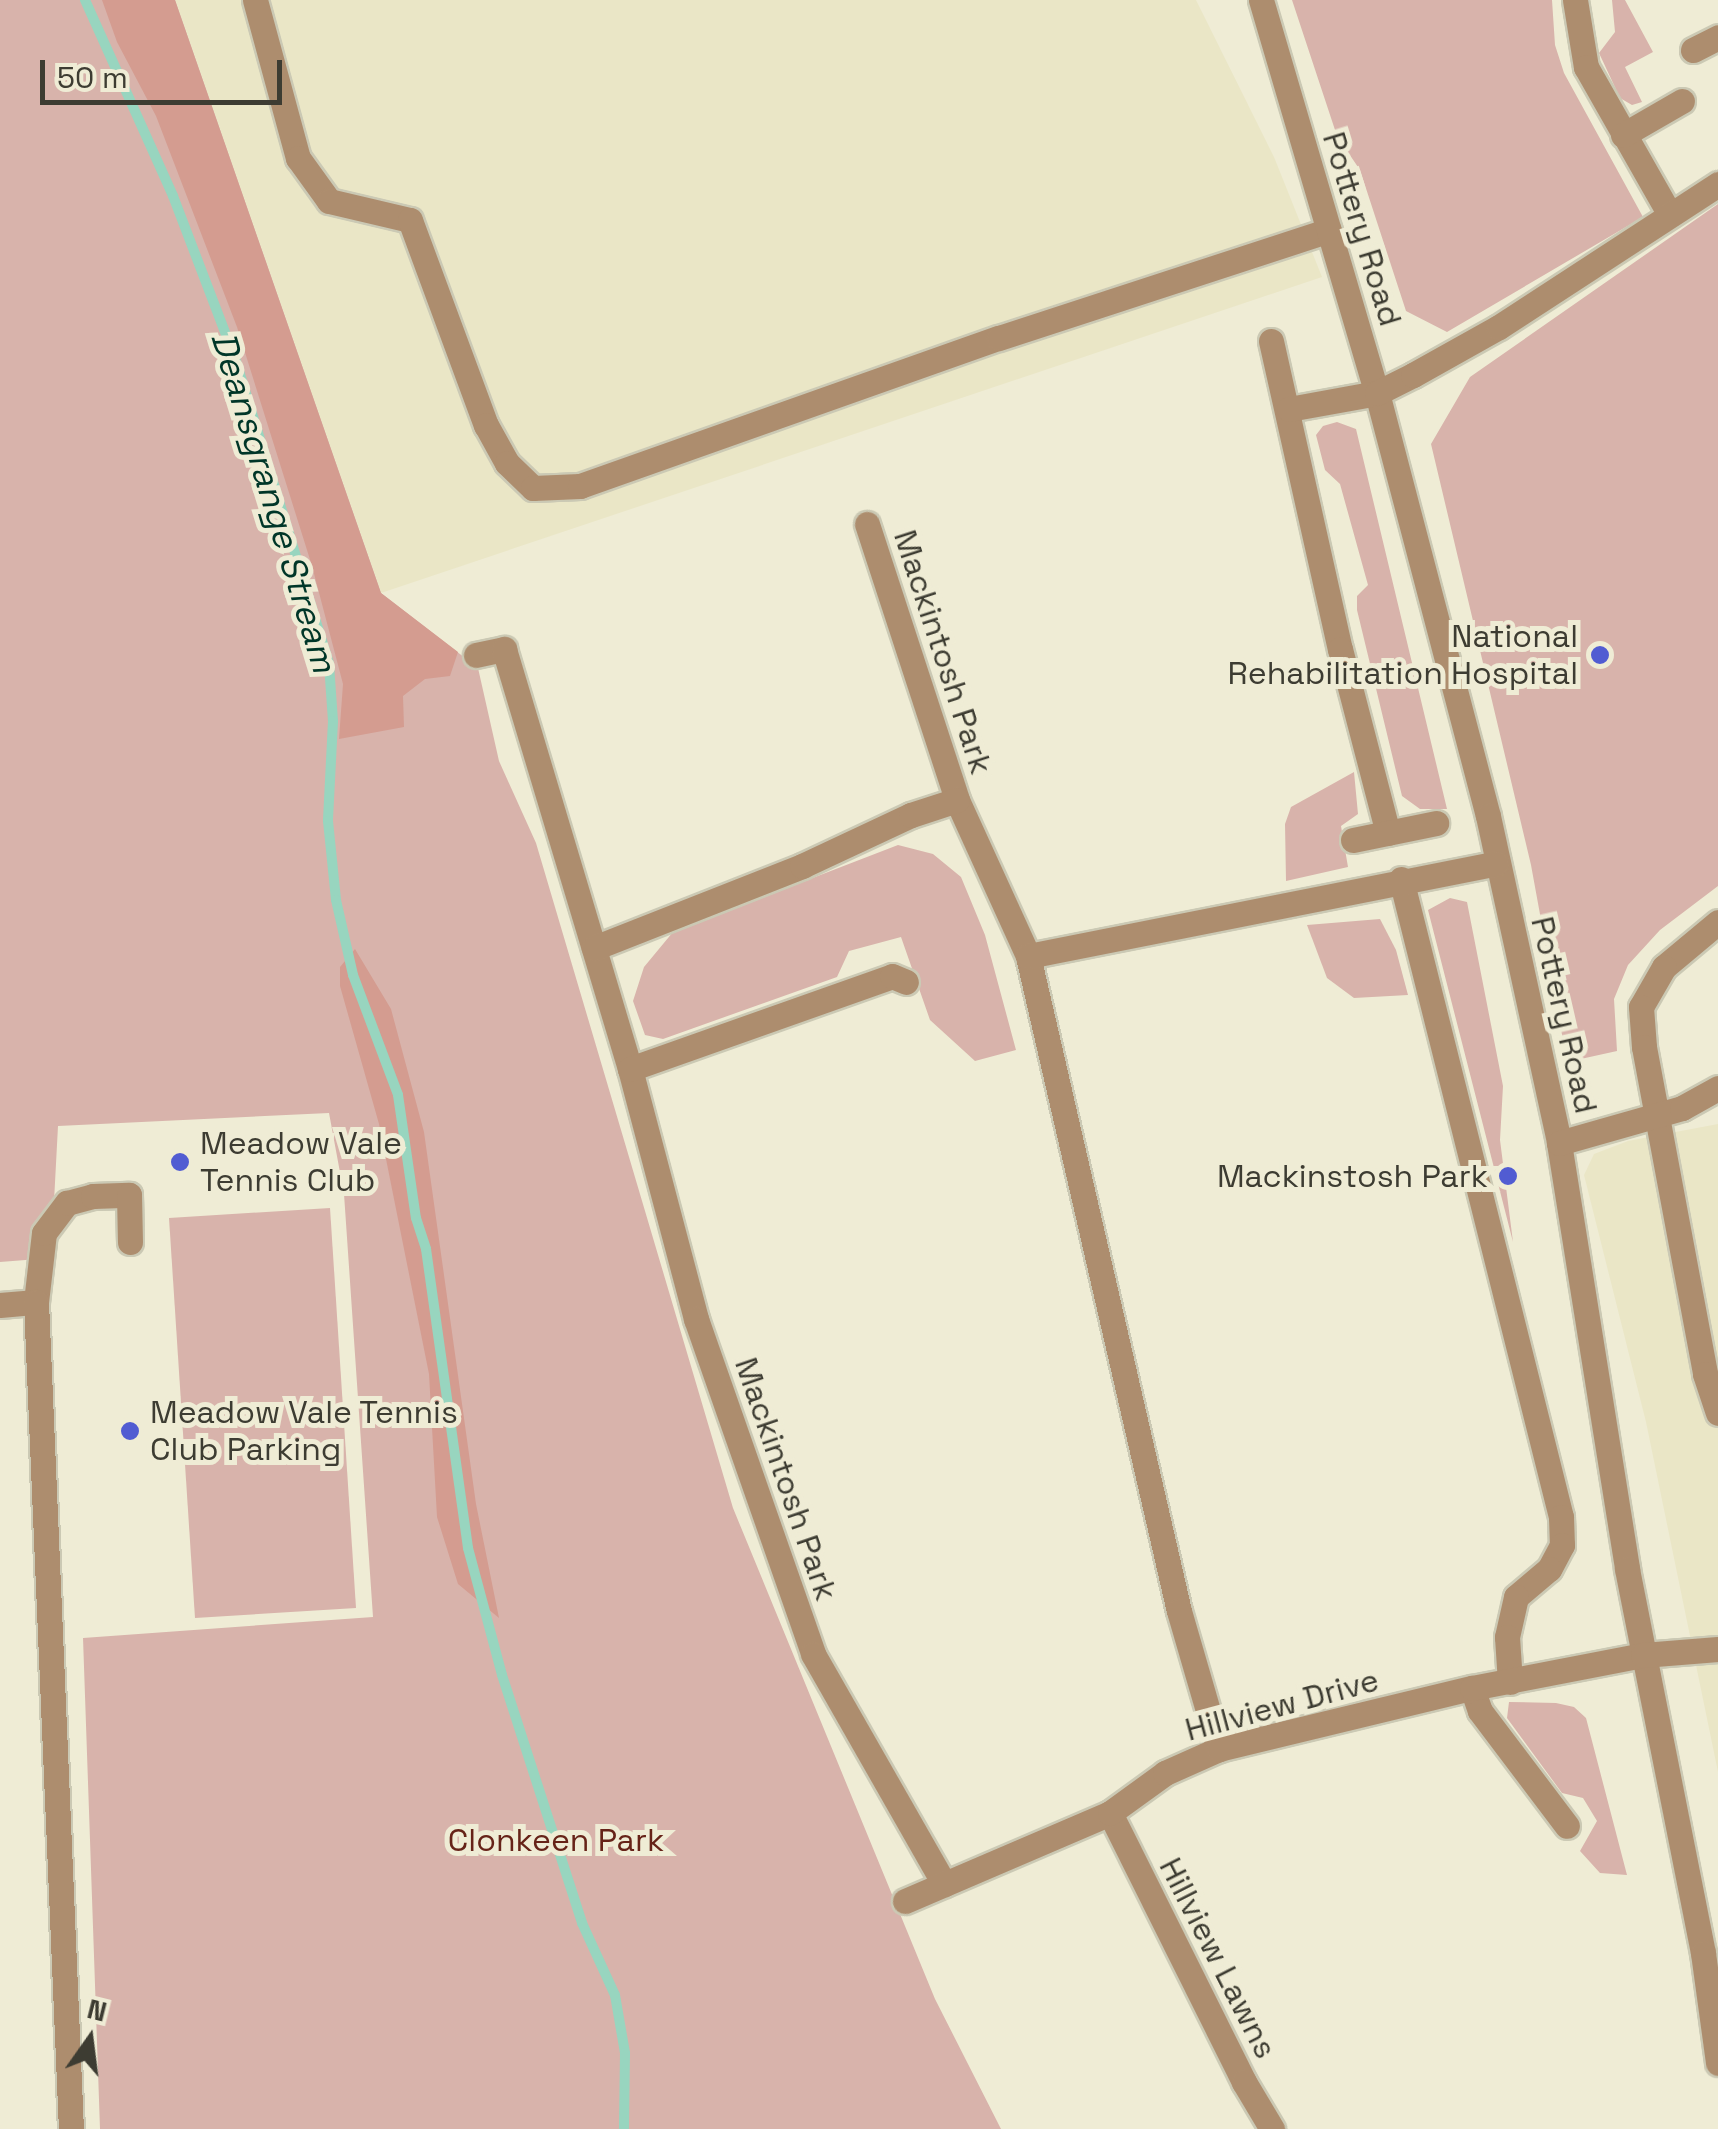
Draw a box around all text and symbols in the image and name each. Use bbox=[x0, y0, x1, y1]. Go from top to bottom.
scale bar bbox=[45, 40, 288, 102]
text: 50 m bbox=[57, 58, 128, 97]
street label: Pottery Road bbox=[1314, 127, 1410, 331]
water label: Deansgrange Stream bbox=[202, 327, 346, 677]
street label: Mackintosh Park bbox=[885, 525, 1001, 779]
place label: National Rehabilitation Hospital bbox=[1228, 618, 1578, 693]
marker: National Rehabilitation Hospital bbox=[1587, 642, 1613, 668]
street label: Pottery Road bbox=[1523, 913, 1605, 1117]
place label: Meadow Vale Tennis Club bbox=[200, 1125, 402, 1200]
marker: Meadow Vale Tennis Club bbox=[169, 1151, 191, 1173]
place label: Mackinstosh Park bbox=[1217, 1157, 1488, 1195]
marker: Mackinstosh Park bbox=[1497, 1165, 1519, 1187]
street label: Mackintosh Park bbox=[726, 1353, 846, 1605]
place label: Meadow Vale Tennis Club Parking bbox=[150, 1394, 459, 1469]
marker: Meadow Vale Tennis Club Parking bbox=[119, 1420, 141, 1442]
street label: Hillview Drive bbox=[1181, 1661, 1383, 1749]
park label: Clonkeen Park bbox=[448, 1821, 664, 1859]
street label: Hillview Lawns bbox=[1151, 1851, 1285, 2065]
north arrow bbox=[40, 1989, 140, 2089]
text: N bbox=[84, 1990, 111, 2030]

